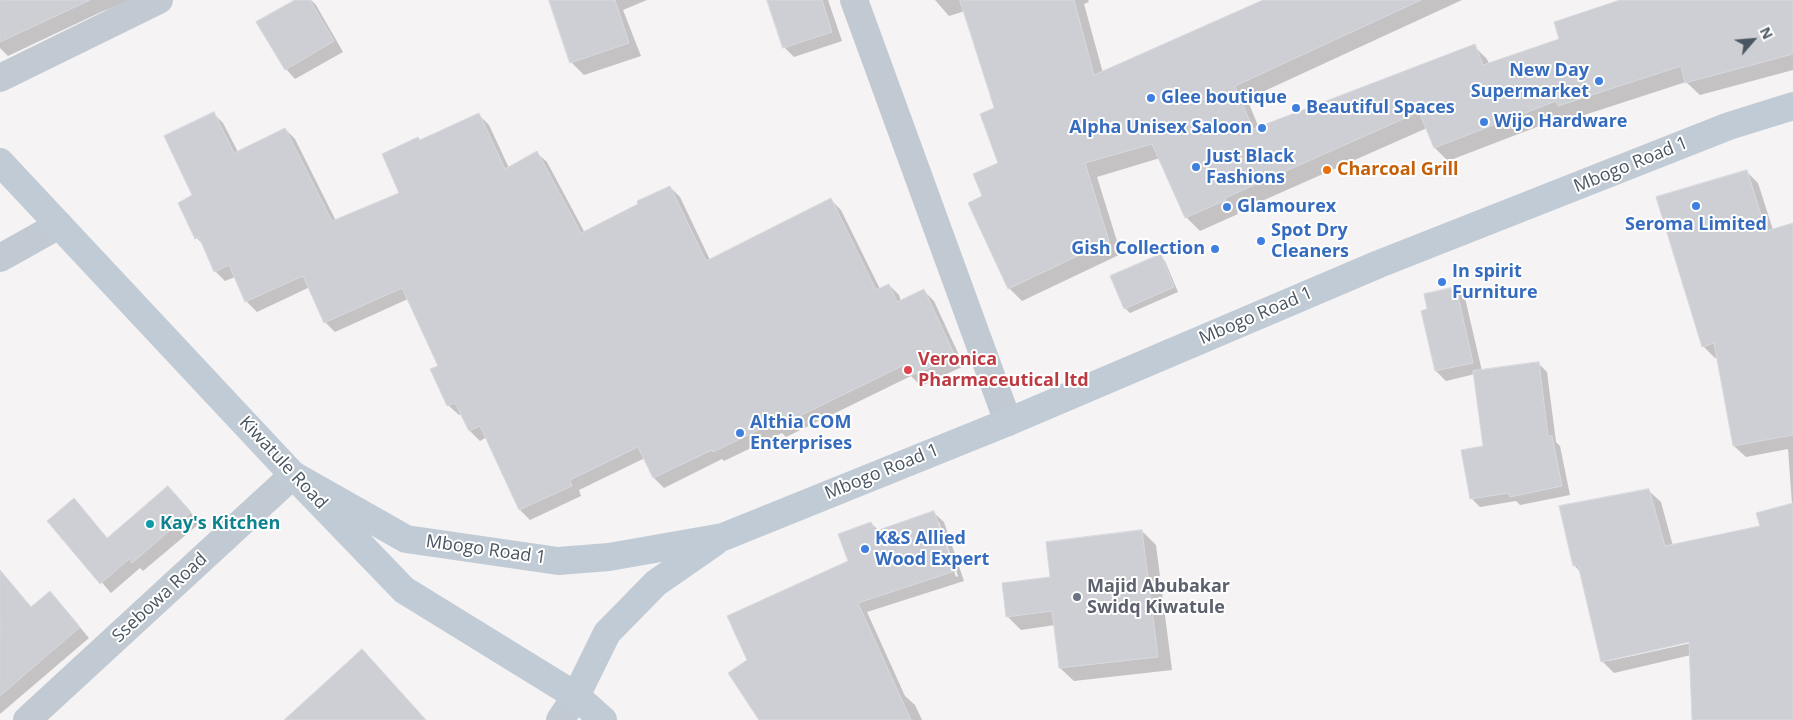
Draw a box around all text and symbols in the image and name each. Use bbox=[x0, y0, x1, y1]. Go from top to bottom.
north arrow bbox=[1728, 15, 1778, 65]
text: N bbox=[1756, 24, 1778, 42]
place label: New Day Supermarket bbox=[1471, 60, 1589, 102]
marker: New Day Supermarket bbox=[1593, 75, 1605, 87]
place label: Glee boutique bbox=[1161, 87, 1287, 109]
marker: Glee boutique bbox=[1145, 92, 1157, 104]
place label: Beautiful Spaces bbox=[1306, 97, 1455, 119]
marker: Beautiful Spaces bbox=[1290, 102, 1302, 114]
place label: Wijo Hardware bbox=[1494, 111, 1628, 133]
marker: Wijo Hardware bbox=[1478, 116, 1490, 128]
place label: Alpha Unisex Saloon bbox=[1069, 117, 1252, 139]
marker: Alpha Unisex Saloon bbox=[1256, 122, 1268, 134]
street label: Mbogo Road 1 bbox=[1571, 132, 1691, 198]
place label: Just Black Fashions bbox=[1206, 146, 1294, 188]
place label: Charcoal Grill bbox=[1337, 159, 1458, 181]
marker: Just Black Fashions bbox=[1190, 161, 1202, 173]
marker: Charcoal Grill bbox=[1321, 164, 1333, 176]
place label: Glamourex bbox=[1237, 196, 1336, 218]
marker: Seroma Limited bbox=[1690, 200, 1702, 212]
marker: Glamourex bbox=[1221, 201, 1233, 213]
place label: Seroma Limited bbox=[1625, 214, 1767, 236]
place label: Spot Dry Cleaners bbox=[1271, 220, 1349, 262]
marker: Spot Dry Cleaners bbox=[1255, 235, 1267, 247]
place label: Gish Collection bbox=[1071, 238, 1205, 260]
marker: Gish Collection bbox=[1209, 243, 1221, 255]
place label: In spirit Furniture bbox=[1452, 261, 1538, 304]
marker: In spirit Furniture bbox=[1436, 276, 1448, 288]
street label: Mbogo Road 1 bbox=[1196, 282, 1316, 350]
place label: Veronica Pharmaceutical ltd bbox=[918, 349, 1089, 392]
marker: Veronica Pharmaceutical ltd bbox=[902, 364, 914, 376]
street label: Kiwatule Road bbox=[234, 412, 332, 514]
place label: Althia COM Enterprises bbox=[750, 412, 852, 454]
marker: Althia COM Enterprises bbox=[734, 427, 746, 439]
street label: Mbogo Road 1 bbox=[822, 439, 942, 505]
place label: Kay's Kitchen bbox=[160, 513, 280, 535]
marker: Kay's Kitchen bbox=[144, 518, 156, 530]
place label: K&S Allied Wood Expert bbox=[875, 528, 989, 570]
street label: Mbogo Road 1 bbox=[424, 531, 548, 569]
marker: K&S Allied Wood Expert bbox=[859, 543, 871, 555]
street label: Ssebowa Road bbox=[108, 549, 212, 647]
place label: Majid Abubakar Swidq Kiwatule bbox=[1087, 576, 1230, 618]
marker: Majid Abubakar Swidq Kiwatule bbox=[1071, 591, 1083, 603]

